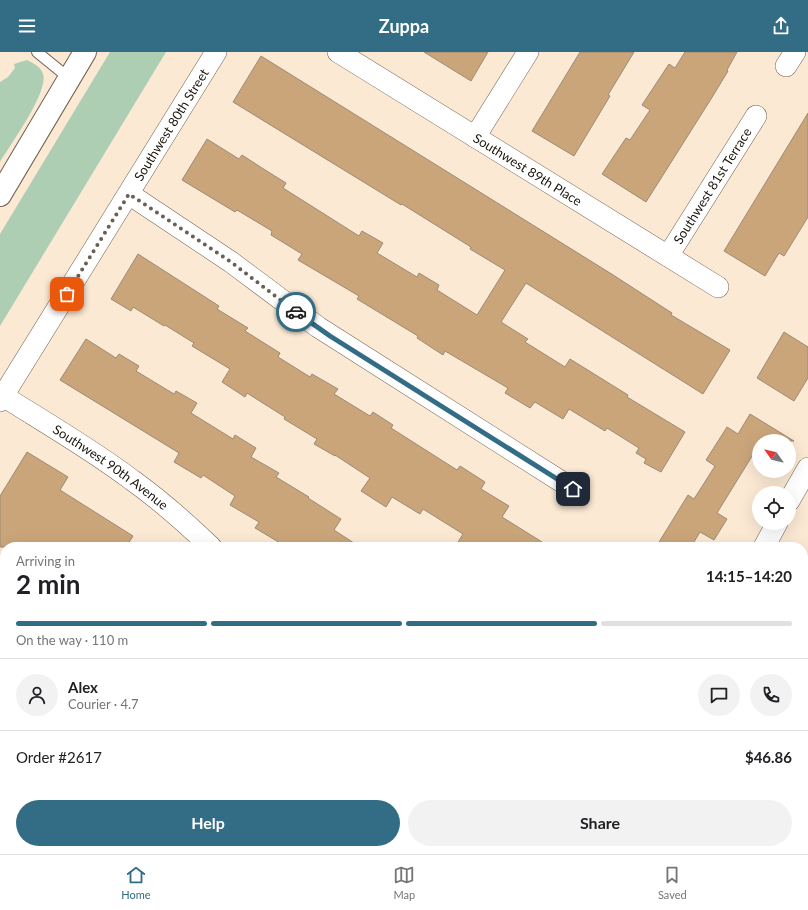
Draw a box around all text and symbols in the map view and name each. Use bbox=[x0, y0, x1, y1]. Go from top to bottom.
icon: menu bbox=[16, 15, 38, 37]
text: Zuppa bbox=[379, 15, 429, 37]
icon: share bbox=[770, 15, 792, 37]
street label: Southwest 80th Street bbox=[130, 65, 212, 184]
street label: Southwest 81st Terrace bbox=[670, 125, 755, 247]
street label: Southwest 89th Place bbox=[470, 130, 585, 209]
pin bbox=[50, 277, 84, 311]
icon: bag bbox=[56, 283, 78, 305]
courier bbox=[276, 292, 316, 332]
icon: car bbox=[285, 301, 307, 323]
street label: Southwest 90th Avenue bbox=[50, 421, 172, 513]
north arrow bbox=[752, 434, 796, 478]
map controls bbox=[752, 434, 796, 530]
pin bbox=[556, 472, 590, 506]
icon: home bbox=[562, 478, 584, 500]
button: locate bbox=[752, 486, 796, 530]
text: Arriving in bbox=[16, 553, 75, 569]
text: 14:15–14:20 bbox=[706, 567, 792, 585]
text: 2 min bbox=[16, 568, 80, 600]
text: On the way · 110 m bbox=[16, 632, 128, 648]
button: person bbox=[16, 674, 58, 716]
button: chat bbox=[698, 674, 740, 716]
button: phone bbox=[750, 674, 792, 716]
text: Alex bbox=[68, 678, 98, 696]
text: Courier · 4.7 bbox=[68, 696, 139, 712]
text: Order #2617 bbox=[16, 748, 102, 766]
text: $46.86 bbox=[745, 748, 792, 766]
button: Help bbox=[16, 800, 400, 846]
button: Share bbox=[408, 800, 792, 846]
tab: Home bbox=[121, 864, 151, 901]
tab: Map bbox=[393, 864, 415, 901]
tab: Saved bbox=[658, 864, 687, 901]

